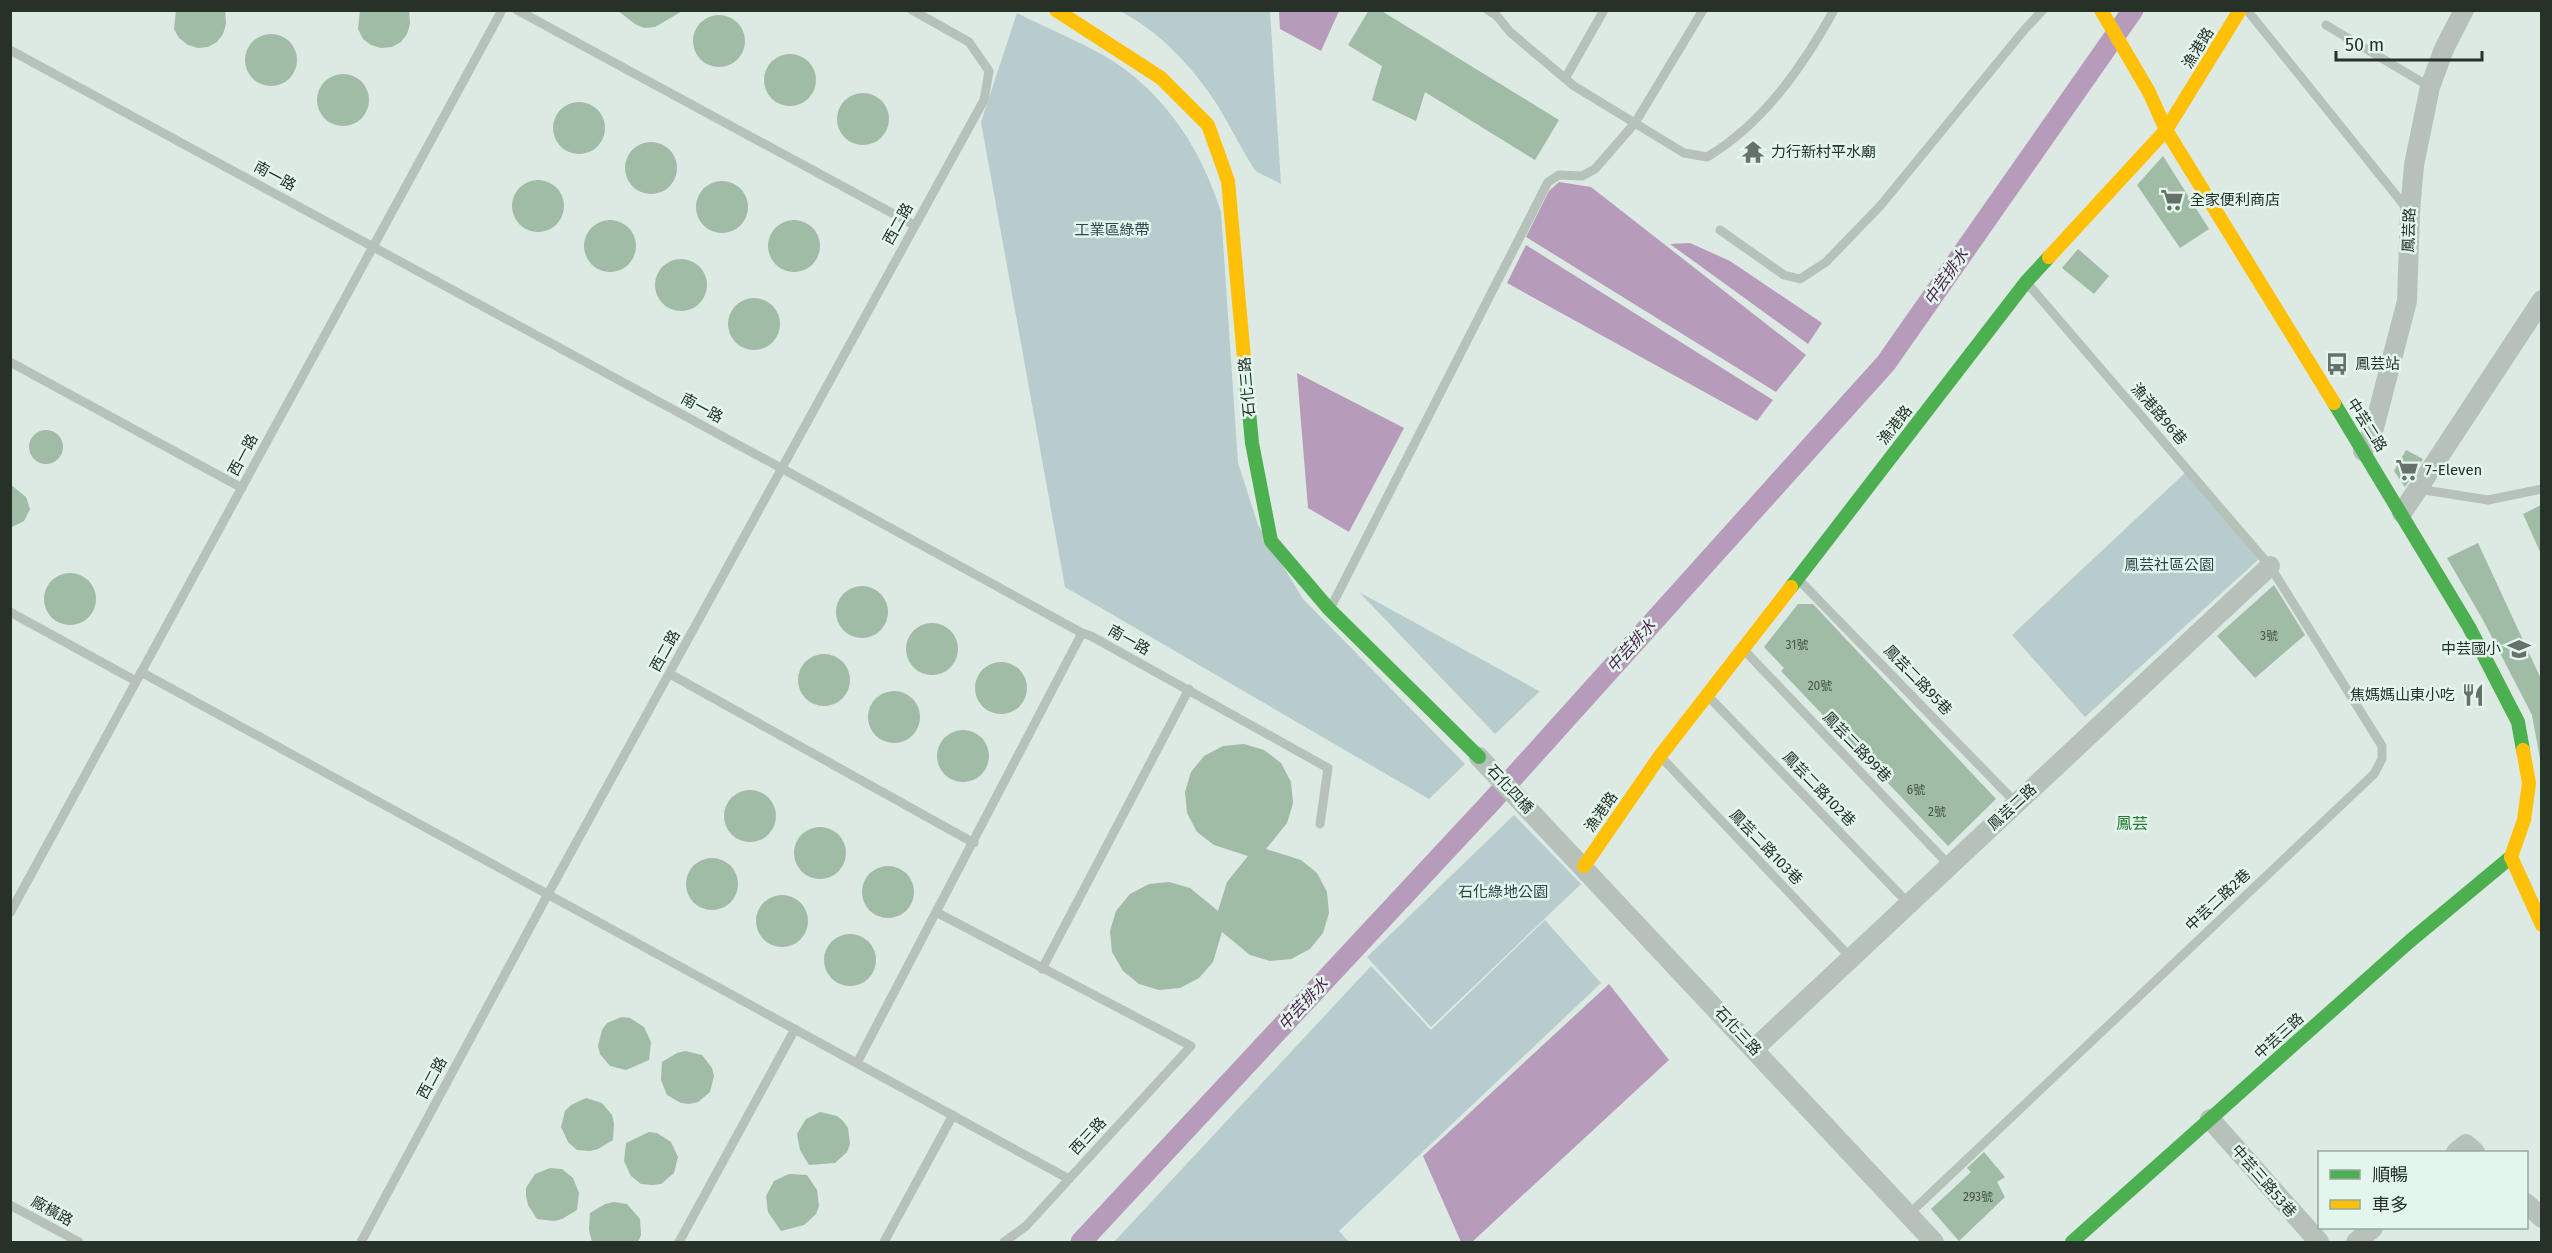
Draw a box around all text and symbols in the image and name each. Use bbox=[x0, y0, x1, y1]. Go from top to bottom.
street label: 漁港路 bbox=[2178, 24, 2218, 72]
scale bar bbox=[2336, 24, 2482, 62]
text: 50 m bbox=[2345, 34, 2384, 56]
temple icon: 力行新村平水廟 bbox=[1740, 139, 1766, 165]
place label: 力行新村平水廟 bbox=[1771, 143, 1876, 161]
street label: 南一路 bbox=[251, 157, 299, 195]
supermarket icon: 全家便利商店 bbox=[2159, 187, 2185, 213]
place label: 全家便利商店 bbox=[2190, 191, 2280, 209]
street label: 西二路 bbox=[879, 200, 917, 248]
street label: 鳳芸路 bbox=[2399, 207, 2419, 253]
park label: 工業區綠帶 bbox=[1074, 221, 1150, 239]
water label: 中芸排水 bbox=[1920, 245, 1973, 309]
bus stop icon: 鳳芸站 bbox=[2324, 351, 2350, 377]
place label: 鳳芸站 bbox=[2355, 355, 2400, 373]
street label: 石化三路 bbox=[1235, 356, 1259, 418]
street label: 漁港路96巷 bbox=[2127, 379, 2191, 449]
street label: 南一路 bbox=[678, 389, 726, 427]
street label: 中芸二路 bbox=[2343, 395, 2391, 455]
street label: 漁港路 bbox=[1874, 402, 1916, 448]
street label: 西一路 bbox=[224, 431, 262, 479]
supermarket icon: 7-Eleven bbox=[2394, 457, 2420, 483]
place label: 7-Eleven bbox=[2425, 461, 2482, 479]
park label: 鳳芸社區公園 bbox=[2124, 556, 2214, 574]
water label: 中芸排水 bbox=[1603, 615, 1660, 676]
street label: 南一路 bbox=[1105, 621, 1153, 659]
street label: 西二路 bbox=[646, 627, 684, 675]
house number: 3號 bbox=[2260, 629, 2278, 643]
school or university icon: 中芸國小 bbox=[2506, 636, 2532, 662]
house number: 31號 bbox=[1786, 638, 1808, 652]
place label: 中芸國小 bbox=[2441, 640, 2501, 658]
street label: 鳳芸二路95巷 bbox=[1880, 641, 1956, 719]
house number: 20號 bbox=[1808, 679, 1832, 693]
restaurant icon: 焦媽媽山東小吃 bbox=[2460, 682, 2486, 708]
place label: 焦媽媽山東小吃 bbox=[2350, 686, 2455, 704]
street label: 鳳芸二路99巷 bbox=[1819, 708, 1895, 786]
street label: 鳳芸二路102巷 bbox=[1779, 748, 1859, 830]
street label: 石化四橋 bbox=[1483, 761, 1537, 817]
street label: 鳳芸二路 bbox=[1984, 780, 2040, 834]
house number: 6號 bbox=[1907, 783, 1925, 797]
street label: 漁港路 bbox=[1581, 788, 1621, 836]
house number: 2號 bbox=[1928, 805, 1946, 819]
street label: 鳳芸二路103巷 bbox=[1726, 806, 1806, 888]
district label: 鳳芸 bbox=[2116, 814, 2148, 833]
street label: 中芸二路2巷 bbox=[2182, 865, 2254, 935]
park label: 石化綠地公園 bbox=[1458, 883, 1548, 901]
water label: 中芸排水 bbox=[1274, 973, 1332, 1034]
street label: 石化三路 bbox=[1711, 1003, 1765, 1059]
street label: 中芸三路 bbox=[2251, 1009, 2307, 1063]
street label: 西二路 bbox=[413, 1054, 451, 1102]
street label: 西三路 bbox=[1066, 1113, 1110, 1159]
street label: 中芸三路53巷 bbox=[2228, 1141, 2300, 1221]
legend bbox=[2318, 1151, 2528, 1229]
text: 順暢 bbox=[2372, 1164, 2408, 1186]
house number: 293號 bbox=[1963, 1190, 1993, 1204]
street label: 廠橫路 bbox=[28, 1192, 76, 1230]
text: 車多 bbox=[2372, 1194, 2408, 1216]

